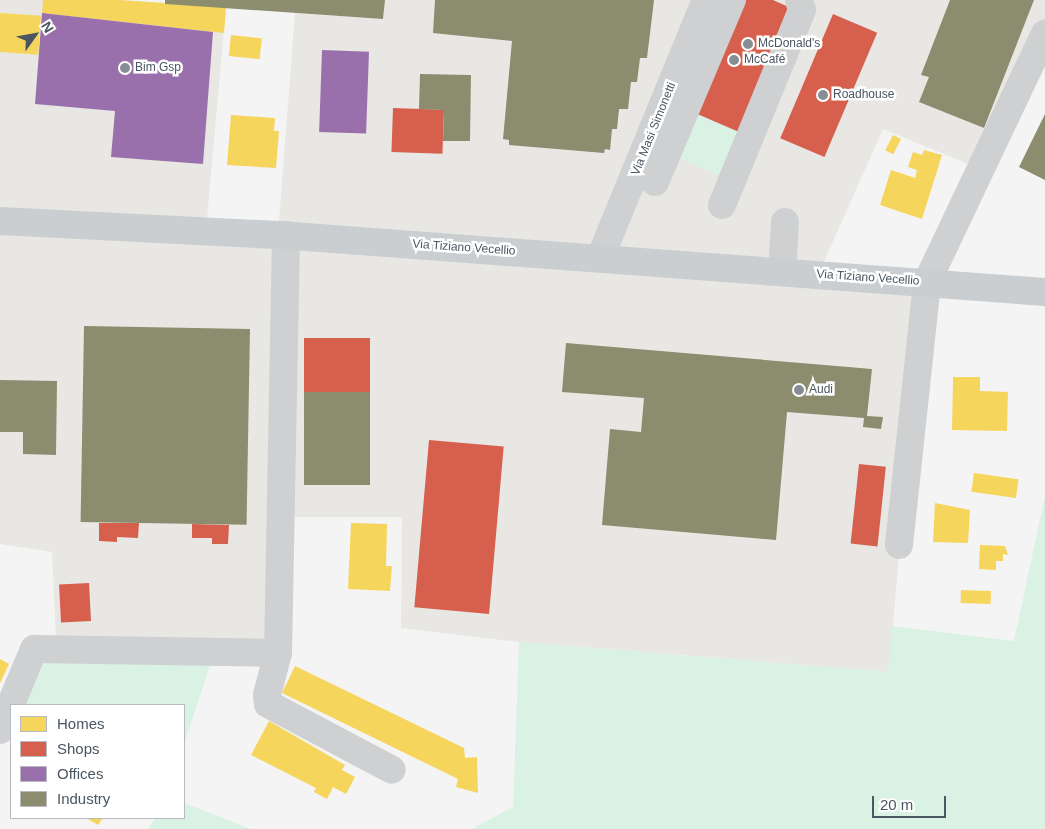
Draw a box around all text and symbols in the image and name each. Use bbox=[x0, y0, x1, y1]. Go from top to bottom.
north arrow bbox=[10, 10, 60, 60]
text: N bbox=[38, 19, 57, 36]
place label: McDonald's bbox=[758, 37, 820, 51]
marker: McDonald's bbox=[742, 38, 754, 50]
place label: McCafé bbox=[744, 53, 785, 67]
marker: McCafé bbox=[728, 54, 740, 66]
place label: Bim Gsp bbox=[135, 61, 181, 75]
marker: Bim Gsp bbox=[119, 62, 131, 74]
street label: Via Masi Simonetti bbox=[629, 80, 679, 178]
place label: Roadhouse bbox=[833, 88, 894, 102]
marker: Roadhouse bbox=[817, 89, 829, 101]
street label: Via Tiziano Vecellio bbox=[412, 237, 516, 259]
street label: Via Tiziano Vecellio bbox=[816, 267, 920, 289]
place label: Audi bbox=[809, 383, 833, 397]
marker: Audi bbox=[793, 384, 805, 396]
legend bbox=[10, 704, 185, 819]
text: Homes bbox=[57, 715, 105, 732]
text: Shops bbox=[57, 740, 100, 757]
text: Offices bbox=[57, 765, 103, 782]
scale bar bbox=[875, 786, 949, 818]
text: Industry bbox=[57, 790, 110, 807]
text: 20 m bbox=[880, 796, 913, 813]

